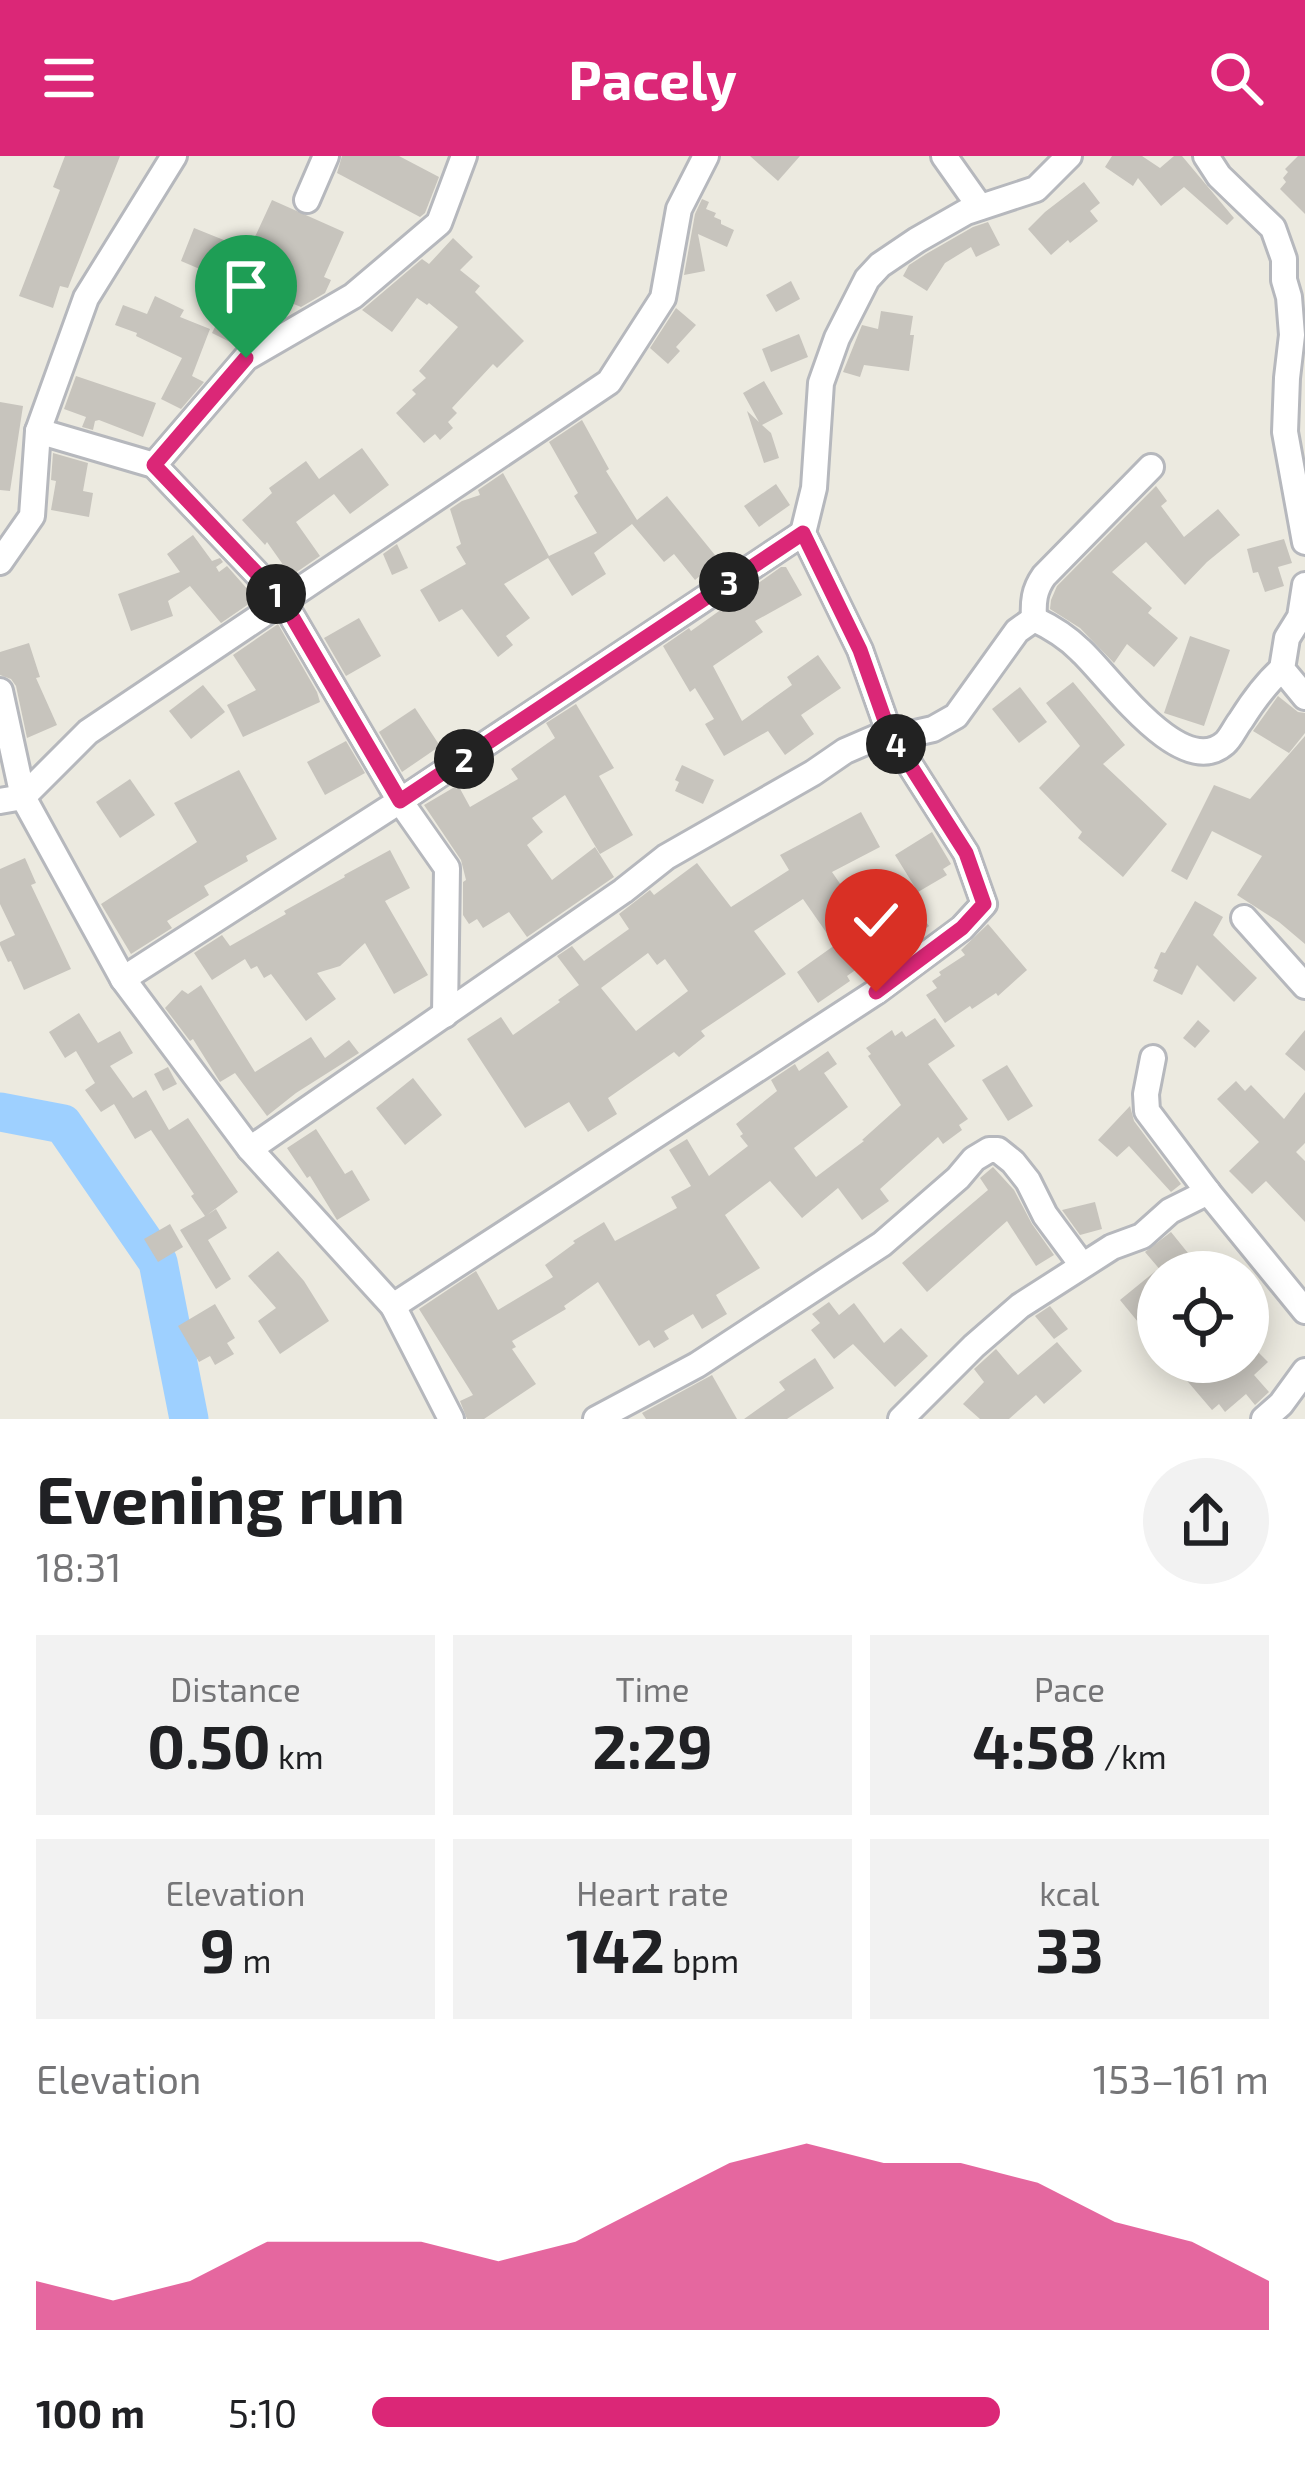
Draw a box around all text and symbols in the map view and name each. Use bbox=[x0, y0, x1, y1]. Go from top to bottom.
icon: menu bbox=[36, 45, 102, 111]
icon: search bbox=[1203, 45, 1269, 111]
text: Pacely bbox=[568, 46, 737, 111]
pin bbox=[195, 235, 297, 358]
icon: arrive bbox=[213, 253, 279, 319]
pin: 3 bbox=[699, 552, 759, 612]
text: 3 bbox=[720, 562, 738, 602]
pin: 1 bbox=[246, 564, 306, 624]
text: 1 bbox=[269, 574, 283, 614]
pin: 4 bbox=[866, 714, 926, 774]
text: 4 bbox=[885, 724, 907, 764]
pin: 2 bbox=[434, 729, 494, 789]
text: 2 bbox=[454, 739, 474, 779]
pin bbox=[825, 869, 927, 992]
icon: check bbox=[843, 887, 909, 953]
map controls bbox=[1137, 1251, 1269, 1383]
button: locate bbox=[1137, 1251, 1269, 1383]
text: Evening run bbox=[36, 1458, 405, 1537]
button: share bbox=[1143, 1458, 1269, 1584]
text: 18:31 bbox=[36, 1543, 122, 1590]
text: Distance bbox=[170, 1669, 301, 1709]
text: Time bbox=[616, 1669, 690, 1709]
text: Pace bbox=[1034, 1669, 1105, 1709]
text: 0.50 bbox=[147, 1709, 271, 1781]
text: 2:29 bbox=[592, 1709, 713, 1781]
text: 4:58 bbox=[972, 1709, 1097, 1781]
text: km bbox=[271, 1736, 324, 1776]
text: /km bbox=[1097, 1736, 1167, 1776]
text: Elevation bbox=[165, 1873, 306, 1913]
text: Heart rate bbox=[576, 1873, 729, 1913]
text: kcal bbox=[1039, 1873, 1100, 1913]
text: 9 bbox=[200, 1913, 235, 1985]
text: 142 bbox=[566, 1913, 665, 1985]
text: 33 bbox=[1035, 1913, 1104, 1985]
text: m bbox=[235, 1940, 271, 1980]
text: bpm bbox=[665, 1940, 739, 1980]
text: Elevation bbox=[36, 2055, 201, 2102]
text: 153–161 m bbox=[1093, 2055, 1269, 2102]
text: 100 m bbox=[36, 2389, 145, 2436]
text: 5:10 bbox=[228, 2389, 297, 2436]

